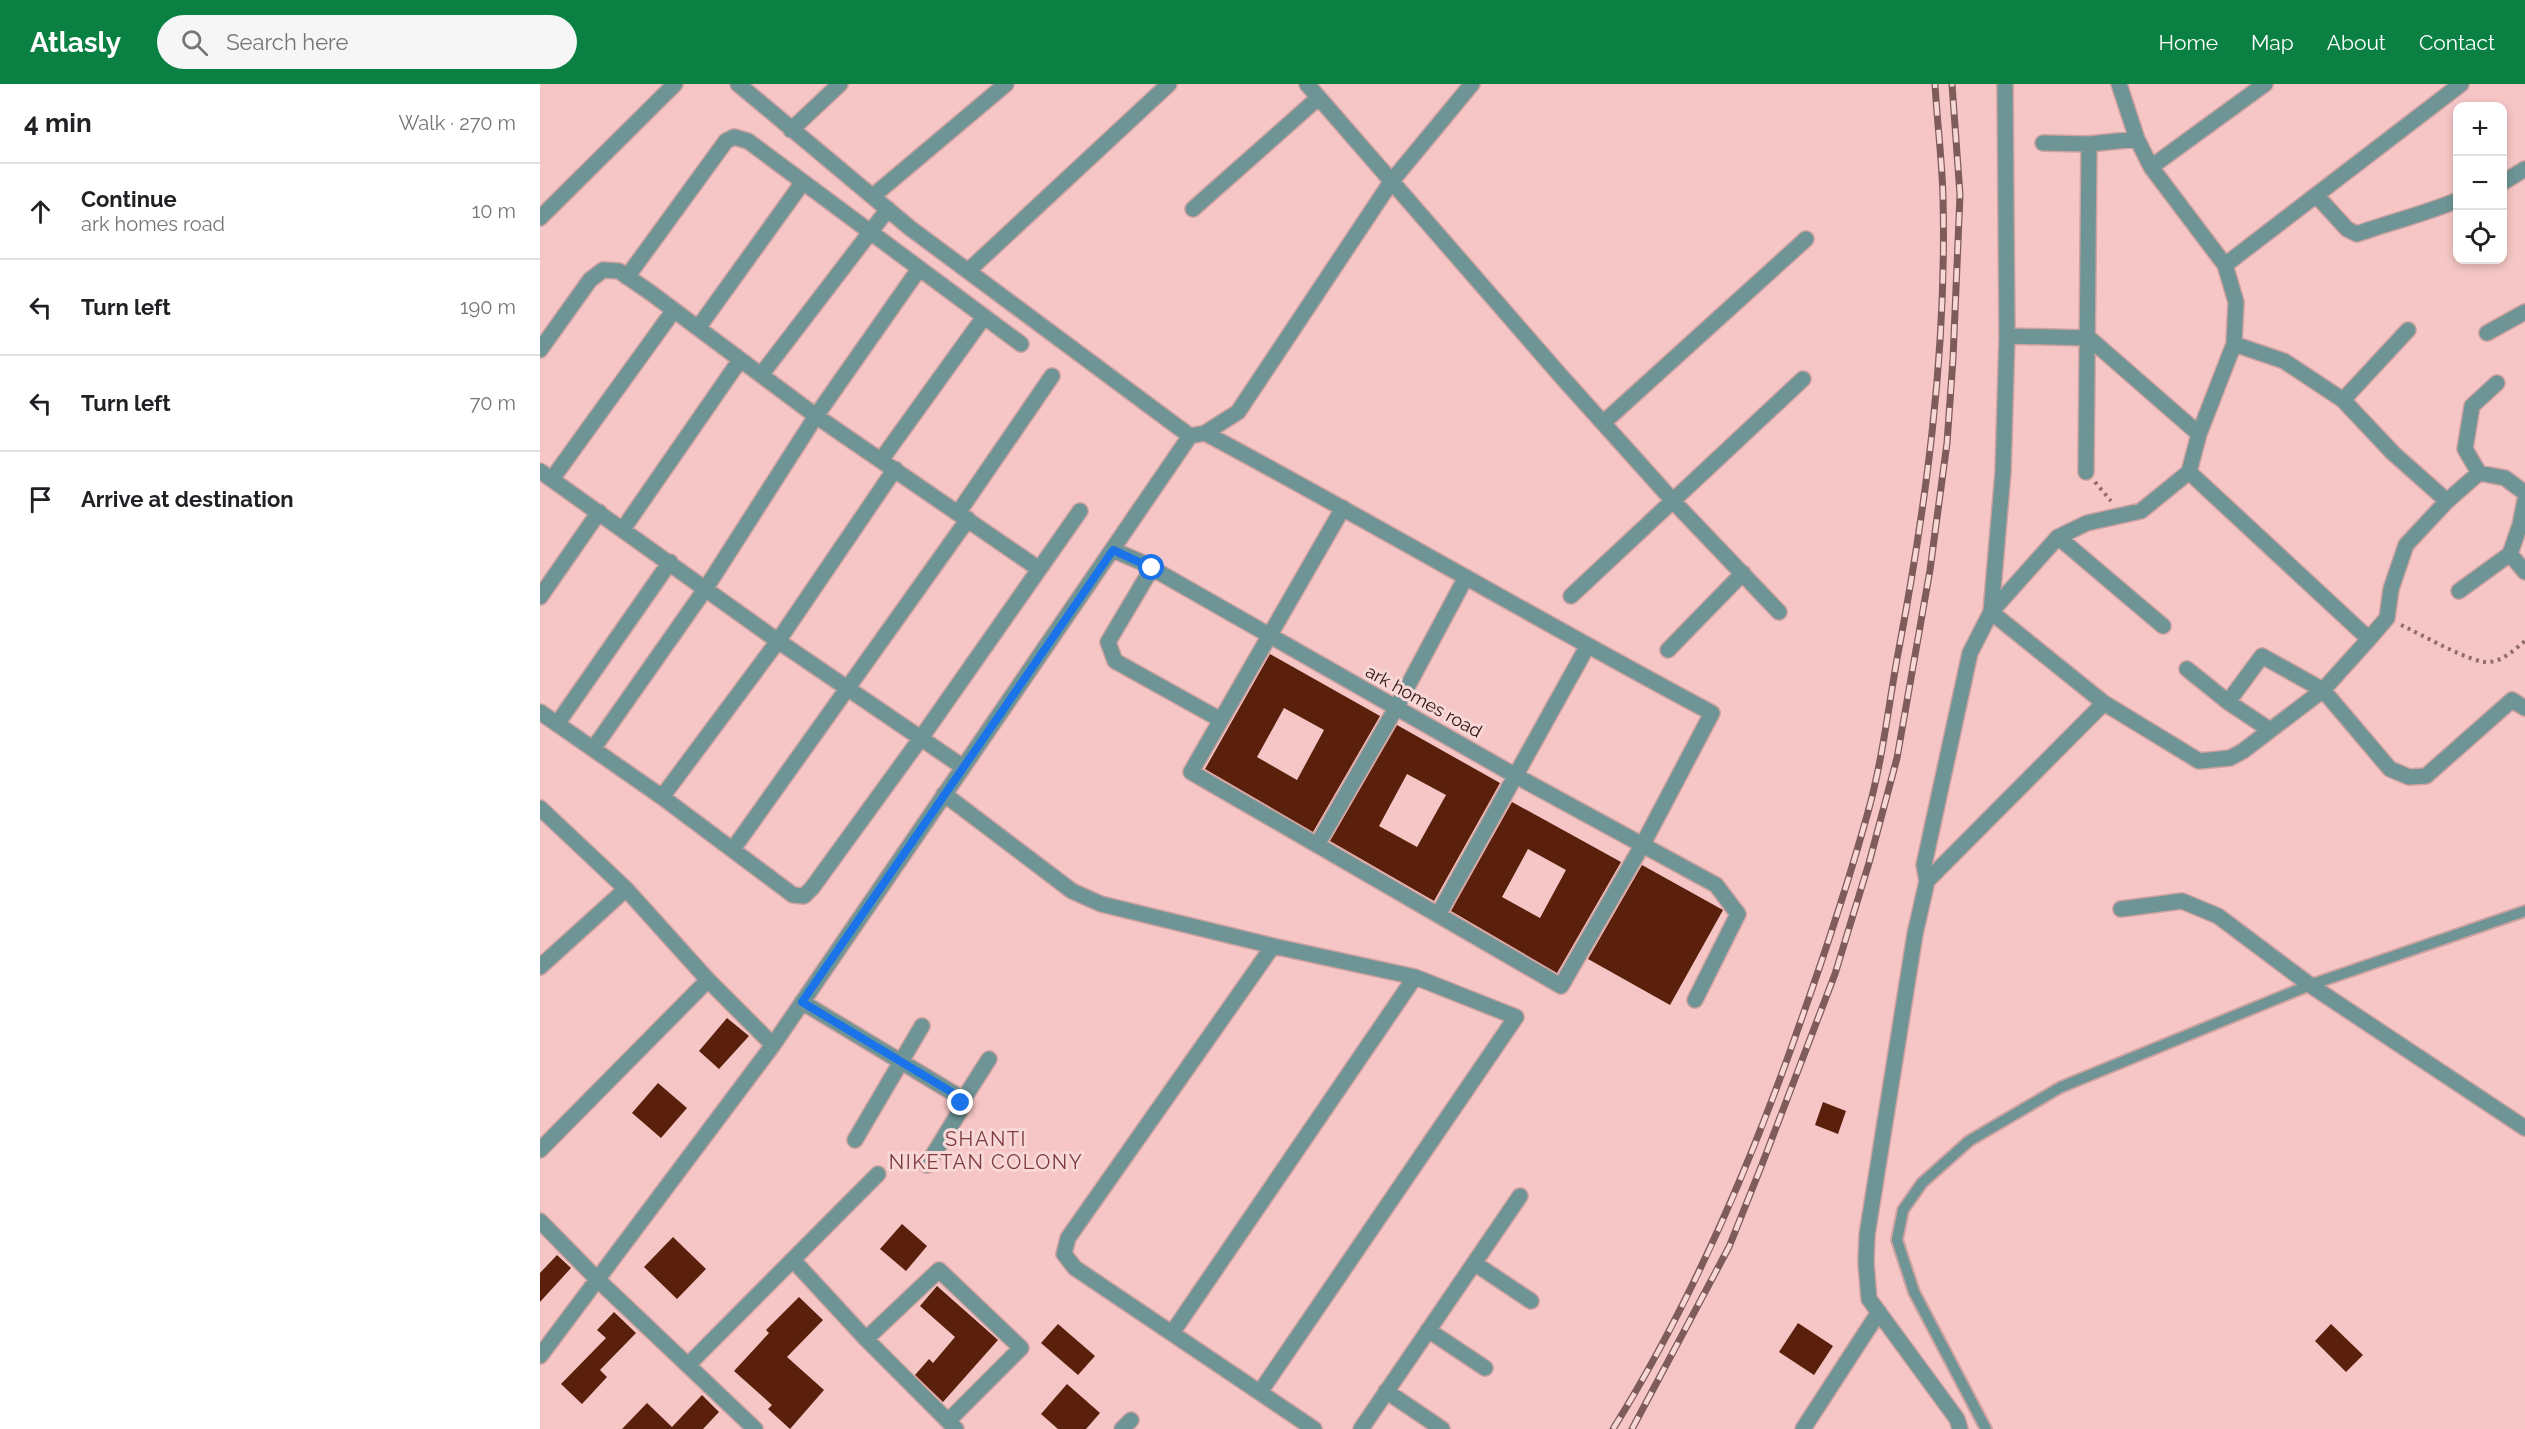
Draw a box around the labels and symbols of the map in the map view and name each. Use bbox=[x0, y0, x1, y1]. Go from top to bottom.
route start bbox=[1138, 554, 1164, 580]
street label: ark homes road bbox=[1362, 660, 1486, 742]
route end bbox=[947, 1089, 973, 1115]
district label: SHANTI NIKETAN COLONY bbox=[889, 1127, 1083, 1174]

